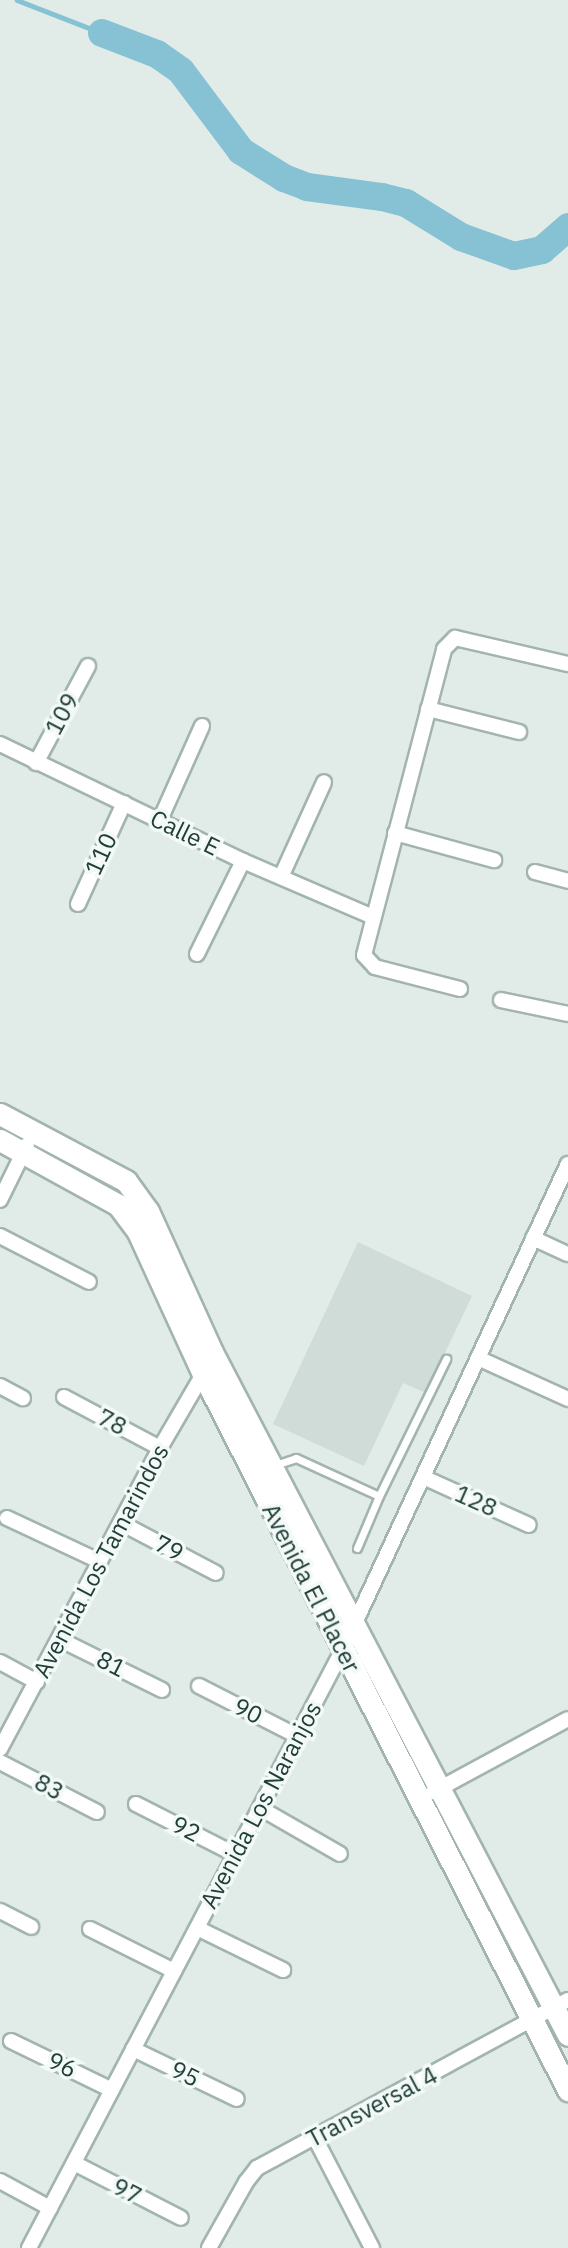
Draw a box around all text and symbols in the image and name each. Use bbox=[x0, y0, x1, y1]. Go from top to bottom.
street label: 109 bbox=[39, 688, 85, 740]
street label: Calle E bbox=[146, 804, 224, 862]
street label: 110 bbox=[79, 828, 123, 880]
street label: 78 bbox=[93, 1403, 131, 1441]
street label: Avenida Los Tamarindos bbox=[27, 1439, 175, 1683]
street label: 128 bbox=[450, 1479, 502, 1523]
street label: Avenida El Placer bbox=[256, 1499, 366, 1677]
street label: 79 bbox=[150, 1529, 188, 1567]
street label: 81 bbox=[92, 1645, 130, 1683]
street label: 90 bbox=[229, 1692, 267, 1730]
street label: Avenida Los Naranjos bbox=[194, 1697, 328, 1913]
street label: 83 bbox=[30, 1768, 68, 1806]
street label: 92 bbox=[167, 1810, 205, 1848]
street label: 96 bbox=[43, 2046, 81, 2084]
street label: 95 bbox=[166, 2055, 204, 2093]
street label: Transversal 4 bbox=[302, 2061, 442, 2153]
street label: 97 bbox=[108, 2172, 146, 2210]

